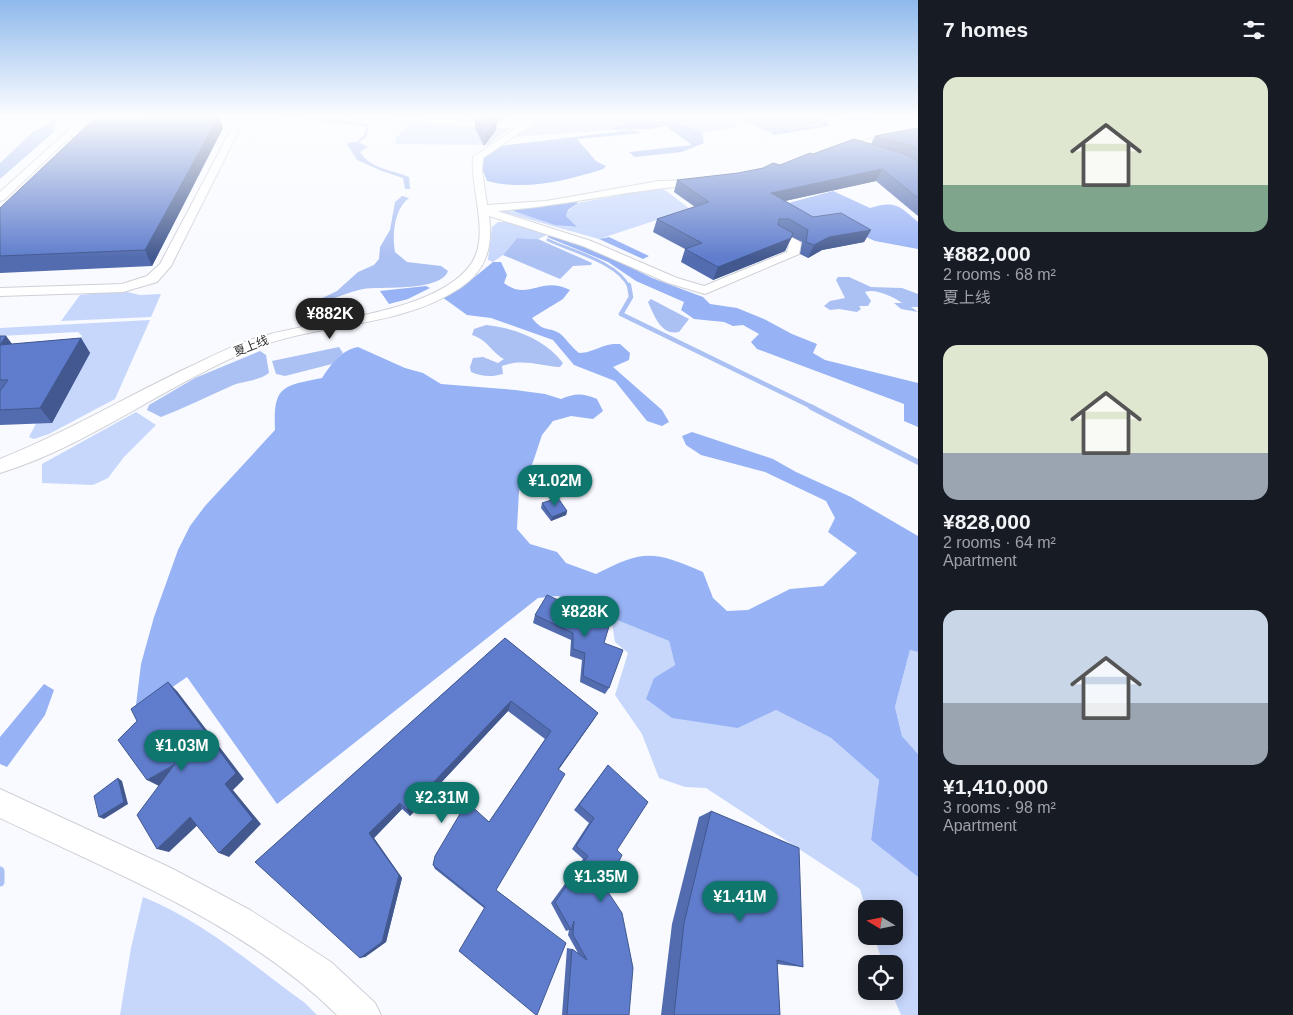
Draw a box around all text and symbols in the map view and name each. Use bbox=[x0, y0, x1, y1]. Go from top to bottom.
icon: filters bbox=[1240, 16, 1268, 44]
text: 7 homes bbox=[943, 18, 1028, 41]
icon: home bbox=[1061, 110, 1151, 200]
text: ¥882,000 bbox=[943, 242, 1031, 265]
text: 2 rooms · 68 m² bbox=[943, 266, 1056, 283]
text: 夏上线 bbox=[943, 289, 991, 306]
pin: ¥882K bbox=[295, 298, 365, 340]
text: ¥882K bbox=[306, 305, 354, 322]
street label: 夏上线 bbox=[232, 333, 270, 359]
icon: home bbox=[1061, 378, 1151, 468]
pin: ¥1.02M bbox=[514, 464, 596, 507]
text: ¥1.02M bbox=[528, 472, 582, 489]
text: ¥828,000 bbox=[943, 510, 1031, 533]
text: 2 rooms · 64 m² bbox=[943, 534, 1056, 551]
text: Apartment bbox=[943, 552, 1017, 569]
pin: ¥828K bbox=[550, 596, 620, 638]
text: ¥828K bbox=[561, 603, 609, 620]
icon: home bbox=[1061, 643, 1151, 733]
pin: ¥1.03M bbox=[141, 730, 223, 772]
text: ¥1.03M bbox=[155, 737, 209, 754]
text: ¥1,410,000 bbox=[943, 775, 1048, 798]
pin: ¥2.31M bbox=[401, 782, 483, 824]
text: ¥2.31M bbox=[415, 789, 469, 806]
text: 3 rooms · 98 m² bbox=[943, 799, 1056, 816]
text: Apartment bbox=[943, 817, 1017, 834]
pin: ¥1.35M bbox=[560, 860, 642, 903]
text: ¥1.35M bbox=[574, 868, 628, 885]
pin: ¥1.41M bbox=[699, 880, 781, 923]
text: ¥1.41M bbox=[713, 888, 767, 905]
north arrow bbox=[858, 900, 902, 945]
map controls bbox=[858, 900, 903, 1000]
button: locate bbox=[858, 955, 903, 1000]

